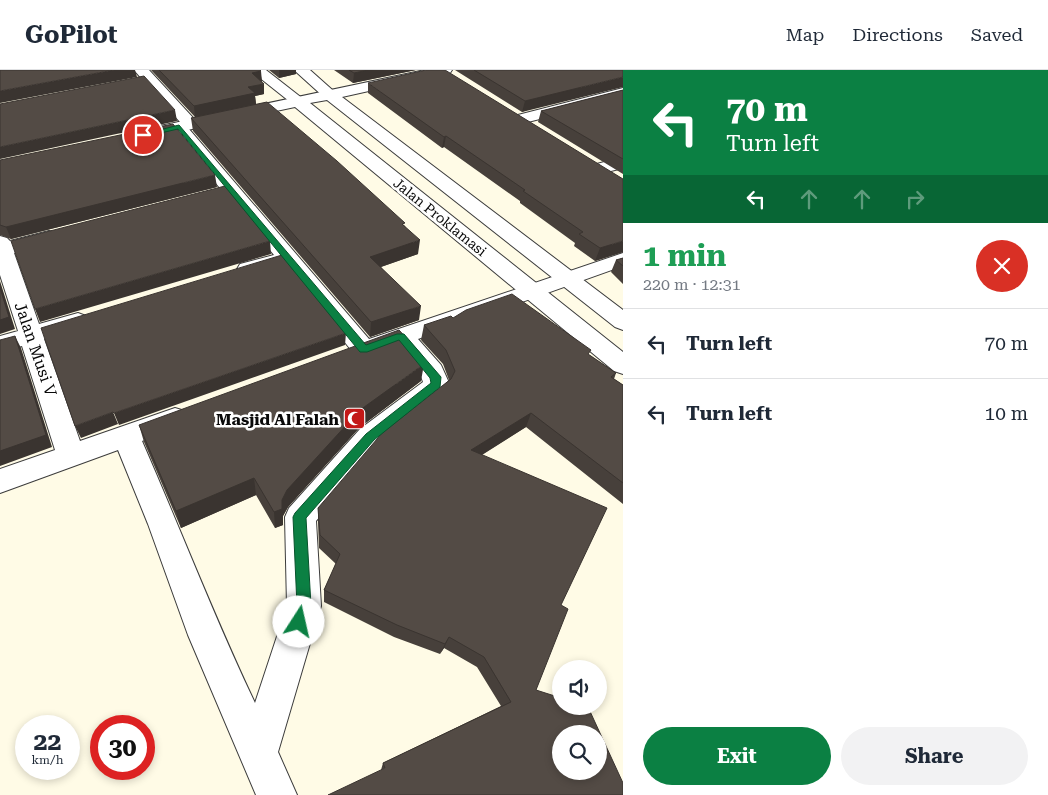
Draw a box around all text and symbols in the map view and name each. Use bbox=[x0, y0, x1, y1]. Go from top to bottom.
text: GoPilot bbox=[25, 21, 117, 49]
text: Map bbox=[786, 24, 824, 45]
text: Directions bbox=[852, 24, 943, 45]
text: Saved bbox=[971, 24, 1023, 45]
text: 70 m bbox=[726, 89, 808, 130]
icon: left bbox=[643, 90, 708, 155]
pin bbox=[122, 114, 164, 156]
icon: arrive bbox=[129, 121, 157, 149]
text: Turn left bbox=[726, 131, 819, 156]
street label: Jalan Proklamasi bbox=[390, 175, 490, 260]
icon: left bbox=[742, 185, 770, 213]
icon: ahead bbox=[795, 185, 823, 213]
icon: ahead bbox=[848, 185, 876, 213]
icon: right bbox=[901, 185, 929, 213]
text: 1 min bbox=[643, 238, 726, 273]
button: close bbox=[976, 240, 1028, 292]
text: 220 m · 12:31 bbox=[643, 275, 741, 294]
street label: Jalan Musi V bbox=[11, 300, 61, 400]
icon: left bbox=[643, 330, 671, 358]
text: Turn left bbox=[686, 332, 772, 355]
text: 70 m bbox=[985, 332, 1028, 355]
icon: left bbox=[643, 400, 671, 428]
text: Turn left bbox=[686, 402, 772, 425]
text: 10 m bbox=[985, 402, 1028, 425]
mosque icon: Masjid Al Falah bbox=[343, 407, 367, 431]
place label: Masjid Al Falah bbox=[216, 410, 339, 429]
position arrow bbox=[272, 595, 324, 647]
map controls bbox=[552, 660, 607, 780]
button: sound bbox=[552, 660, 607, 715]
speed limit sign: 30 bbox=[90, 715, 155, 780]
button: search bbox=[552, 725, 607, 780]
text: 22 bbox=[33, 727, 62, 756]
button: Exit bbox=[643, 727, 831, 785]
button: Share bbox=[841, 727, 1028, 785]
text: km/h bbox=[31, 753, 64, 767]

